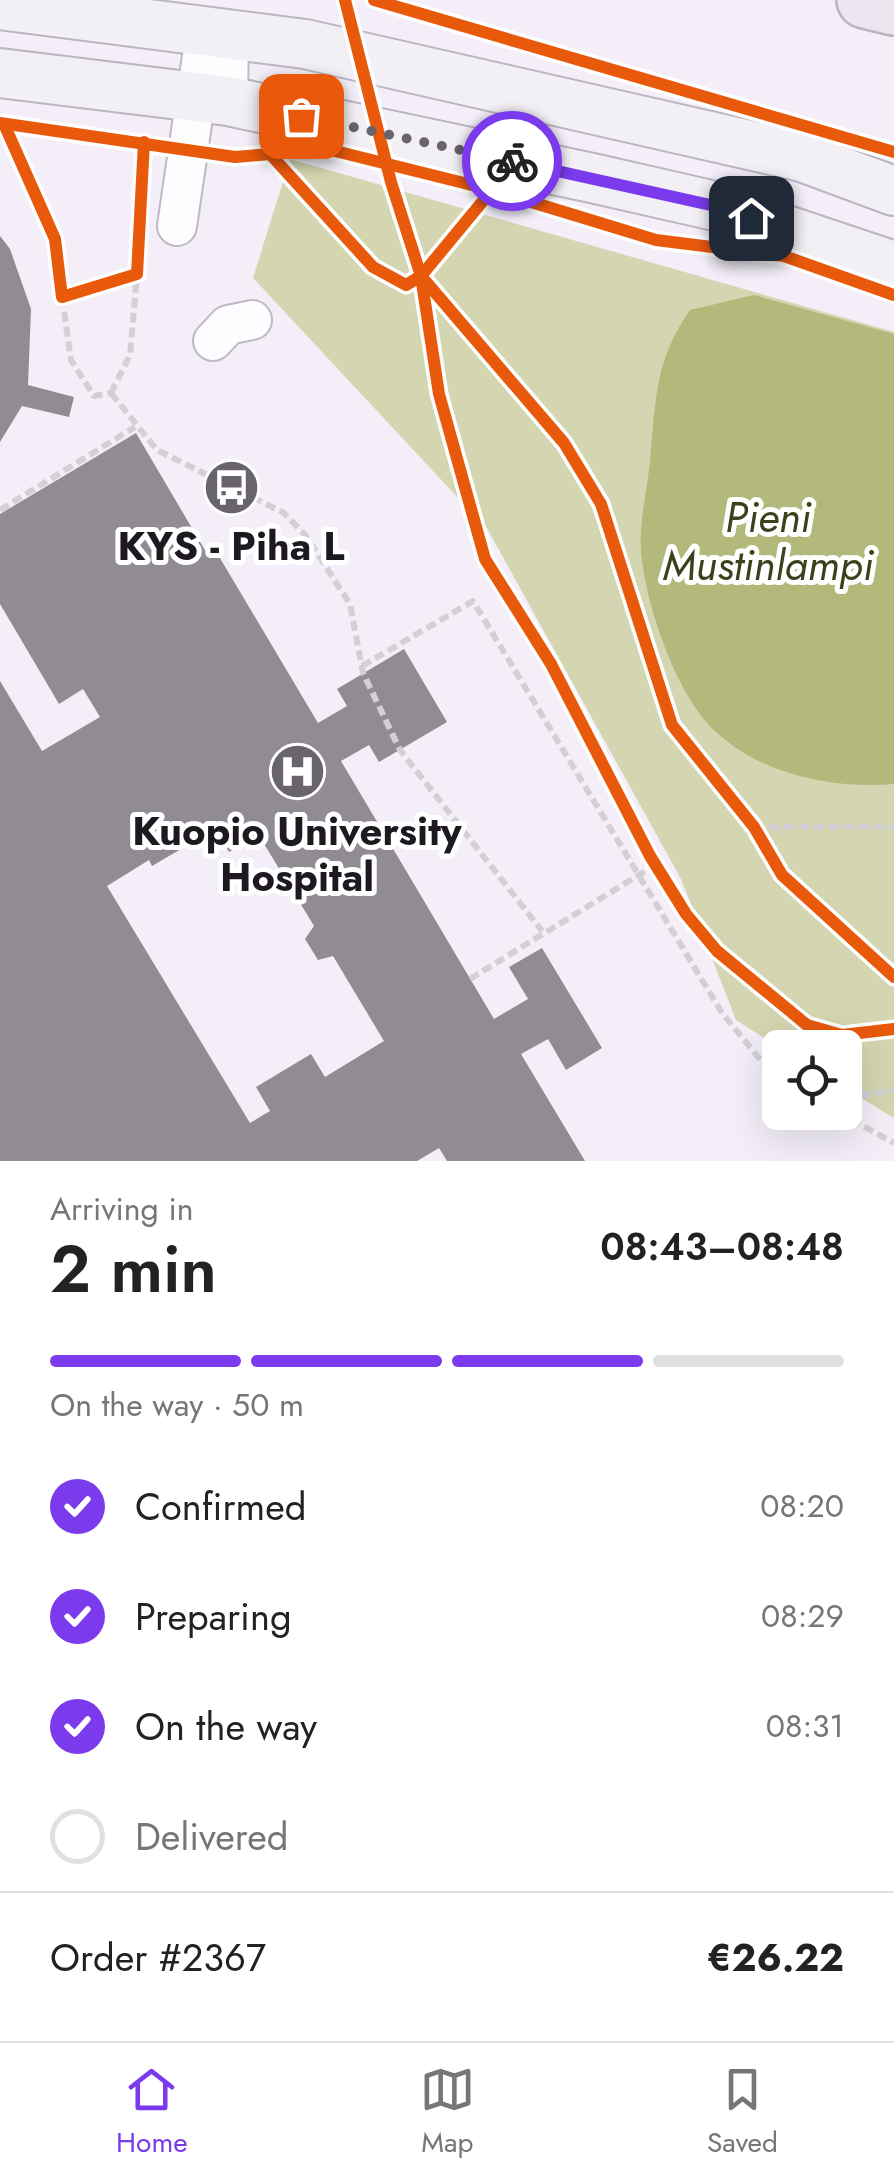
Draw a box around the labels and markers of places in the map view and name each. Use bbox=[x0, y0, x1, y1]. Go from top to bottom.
pin bbox=[259, 74, 344, 159]
pin bbox=[709, 176, 794, 261]
bus stop icon: KYS - Piha L bbox=[201, 457, 261, 517]
place label: KYS - Piha L bbox=[118, 517, 344, 575]
hospital icon: Kuopio University Hospital bbox=[267, 742, 327, 802]
place label: Kuopio University Hospital bbox=[132, 802, 463, 906]

